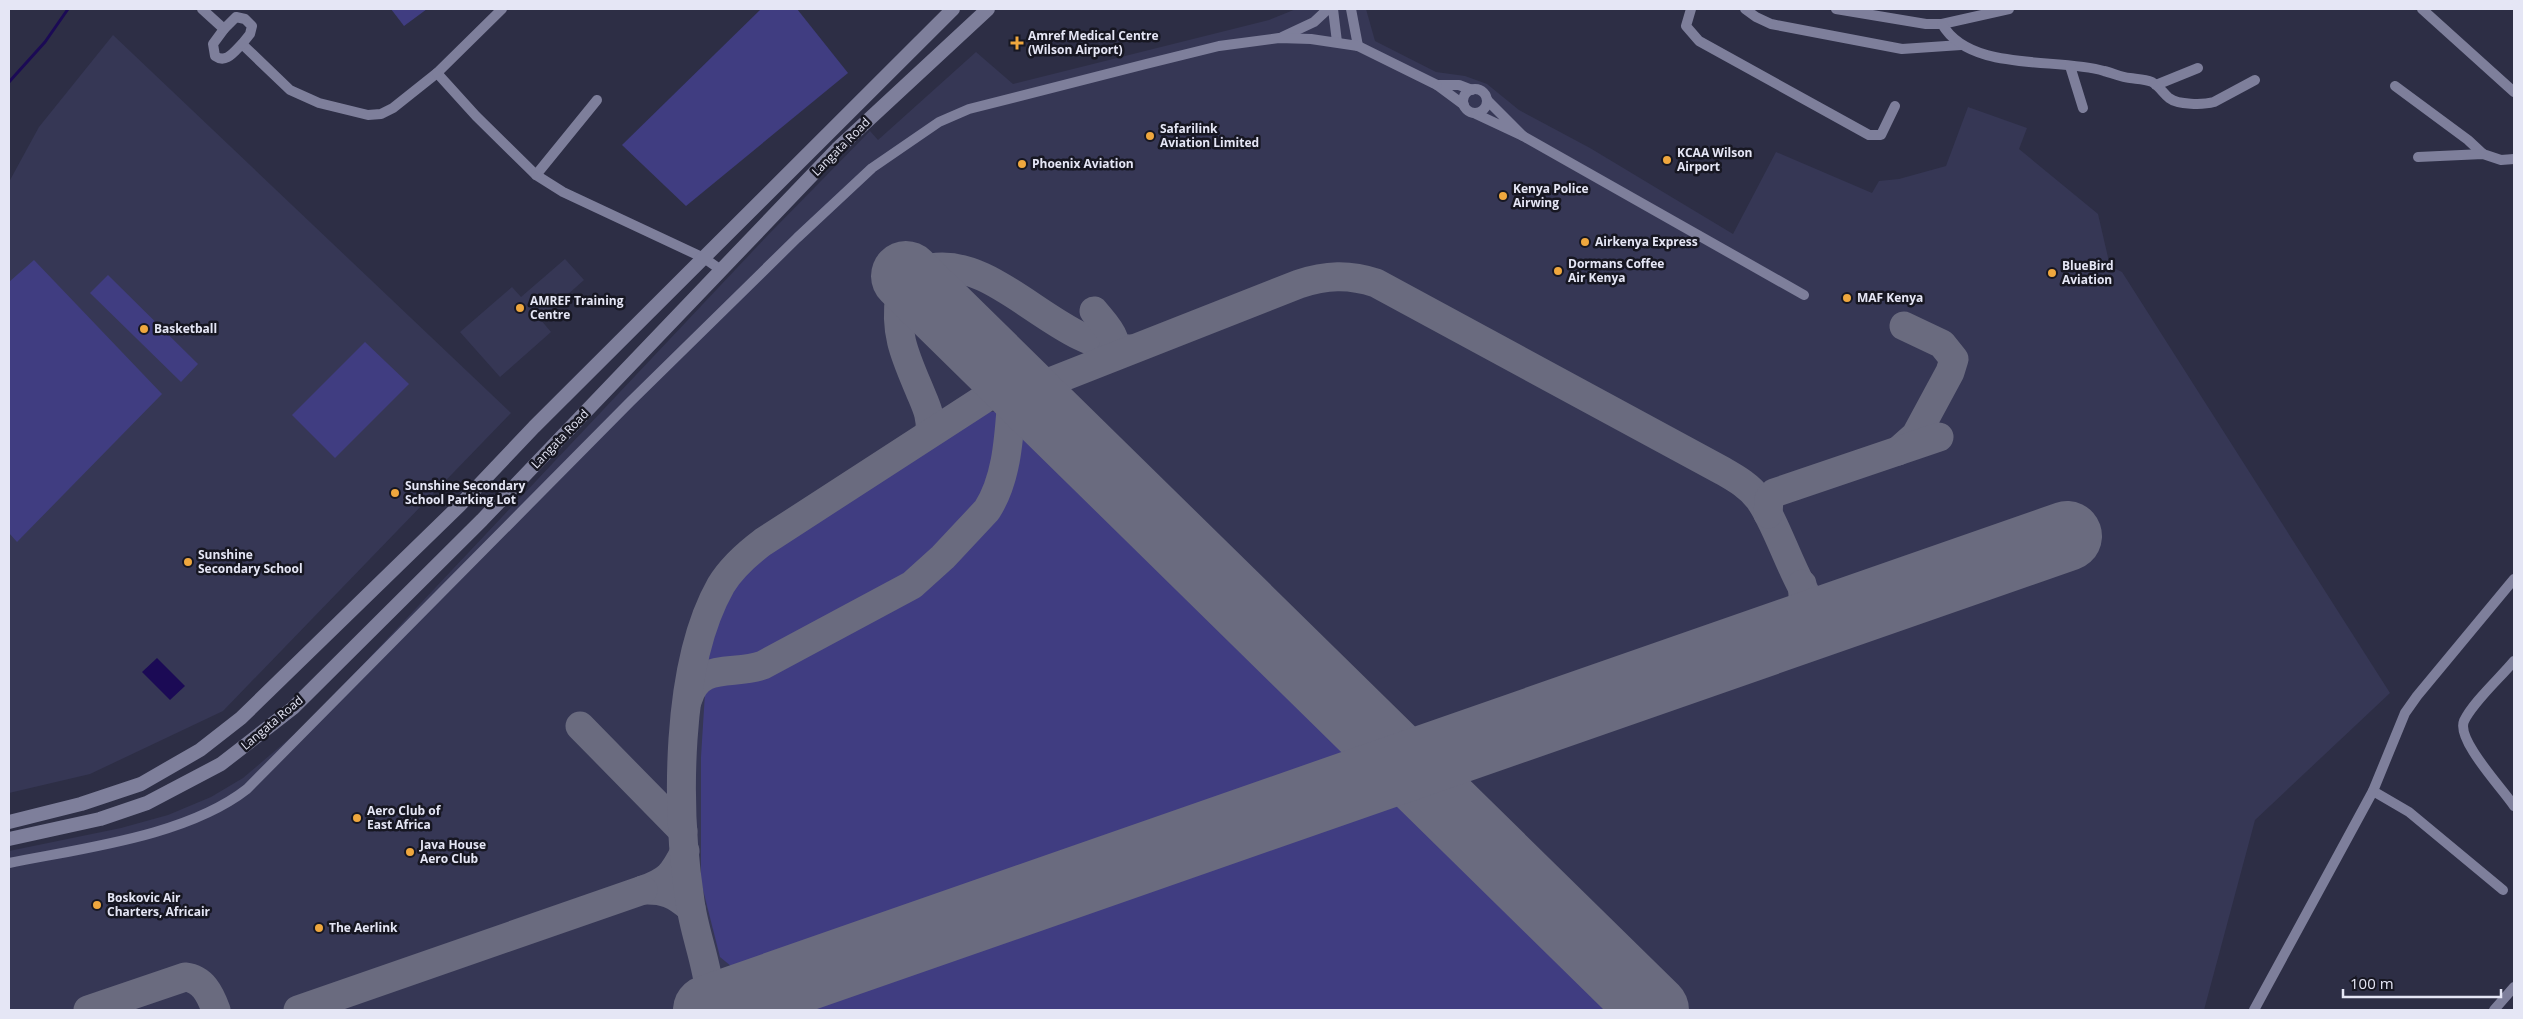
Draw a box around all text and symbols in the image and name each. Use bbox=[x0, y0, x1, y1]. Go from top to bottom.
place label: Amref Medical Centre (Wilson Airport) bbox=[1028, 27, 1159, 58]
marker: Amref Medical Centre (Wilson Airport) bbox=[1010, 36, 1024, 50]
street label: Langata Road bbox=[808, 114, 874, 180]
place label: Safarilink Aviation Limited bbox=[1160, 120, 1259, 151]
marker: Safarilink Aviation Limited bbox=[1144, 130, 1156, 142]
place label: KCAA Wilson Airport bbox=[1677, 144, 1753, 175]
marker: KCAA Wilson Airport bbox=[1661, 154, 1673, 166]
place label: Phoenix Aviation bbox=[1032, 155, 1134, 172]
marker: Phoenix Aviation bbox=[1016, 158, 1028, 170]
place label: Kenya Police Airwing bbox=[1513, 180, 1589, 211]
marker: Kenya Police Airwing bbox=[1497, 190, 1509, 202]
place label: Airkenya Express bbox=[1595, 233, 1698, 250]
marker: Airkenya Express bbox=[1579, 236, 1591, 248]
place label: Dormans Coffee Air Kenya bbox=[1568, 255, 1664, 286]
place label: BlueBird Aviation bbox=[2062, 257, 2113, 288]
marker: Dormans Coffee Air Kenya bbox=[1552, 265, 1564, 277]
marker: BlueBird Aviation bbox=[2046, 267, 2058, 279]
place label: MAF Kenya bbox=[1857, 289, 1923, 306]
place label: AMREF Training Centre bbox=[530, 292, 624, 323]
marker: MAF Kenya bbox=[1841, 292, 1853, 304]
marker: AMREF Training Centre bbox=[514, 302, 526, 314]
place label: Basketball bbox=[154, 320, 217, 337]
marker: Basketball bbox=[138, 323, 150, 335]
street label: Langata Road bbox=[527, 405, 592, 472]
place label: Sunshine Secondary School Parking Lot bbox=[405, 477, 525, 508]
marker: Sunshine Secondary School Parking Lot bbox=[389, 487, 401, 499]
place label: Sunshine Secondary School bbox=[198, 546, 303, 577]
marker: Sunshine Secondary School bbox=[182, 556, 194, 568]
street label: Langata Road bbox=[237, 692, 306, 754]
place label: Aero Club of East Africa bbox=[367, 802, 442, 833]
marker: Aero Club of East Africa bbox=[351, 812, 363, 824]
place label: Java House Aero Club bbox=[419, 836, 486, 867]
marker: Java House Aero Club bbox=[404, 846, 416, 858]
place label: Boskovic Air Charters, Africair bbox=[107, 889, 211, 920]
marker: Boskovic Air Charters, Africair bbox=[91, 899, 103, 911]
place label: The Aerlink bbox=[329, 919, 398, 936]
marker: The Aerlink bbox=[313, 922, 325, 934]
scale bar bbox=[2343, 966, 2500, 998]
text: 100 m bbox=[2350, 973, 2394, 993]

